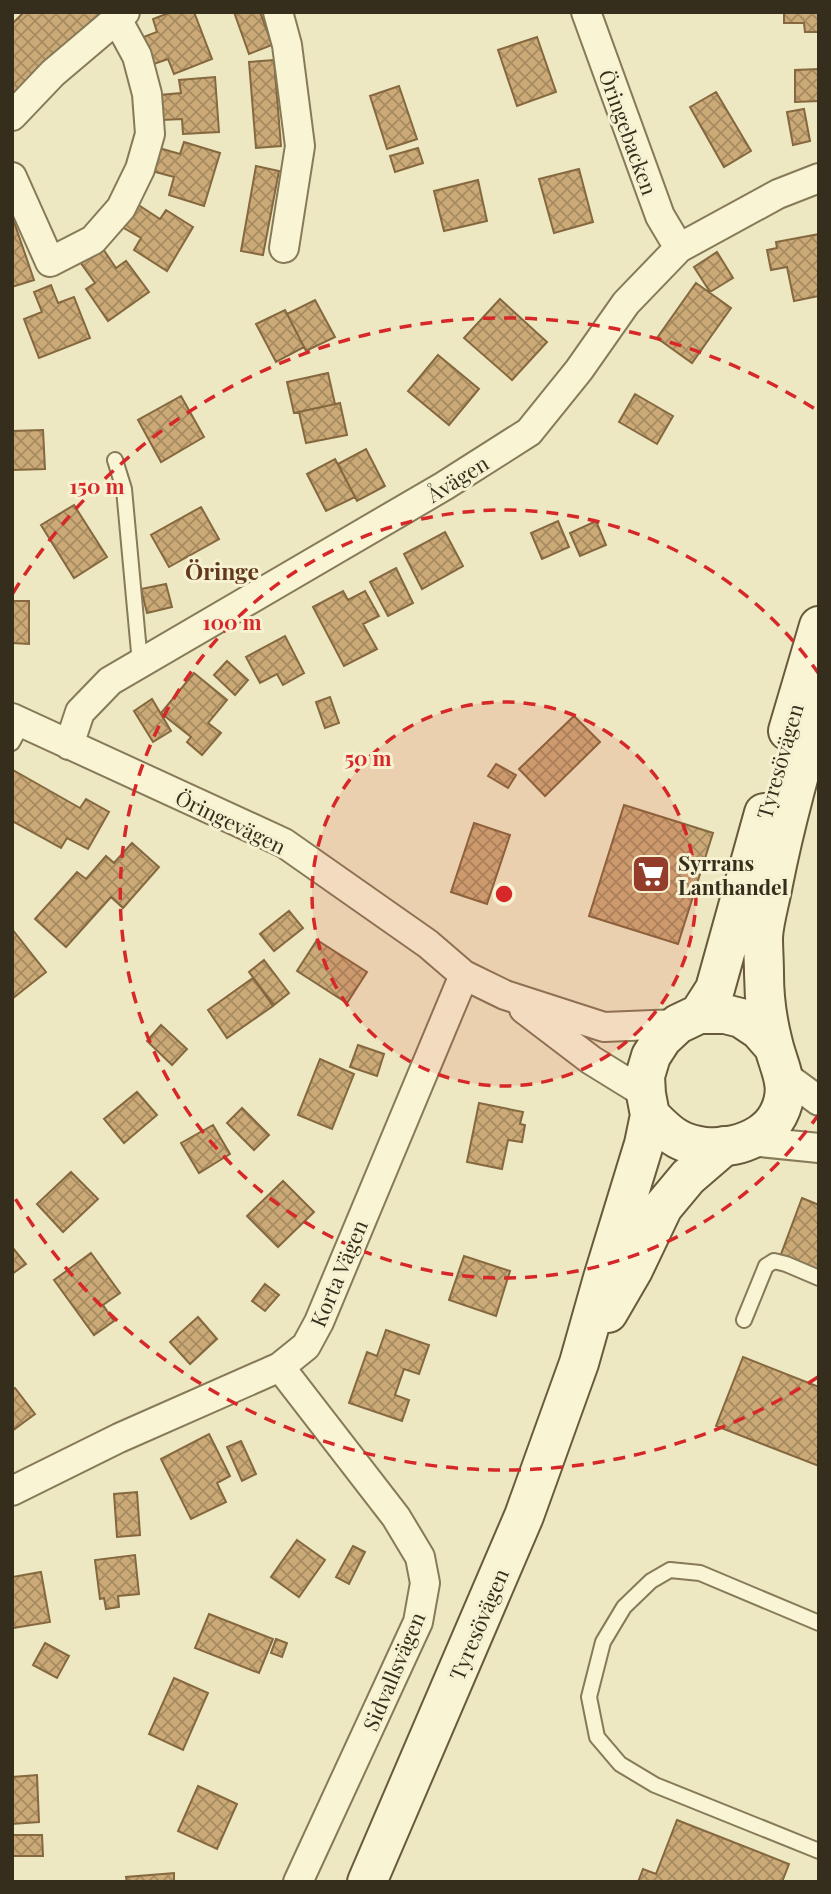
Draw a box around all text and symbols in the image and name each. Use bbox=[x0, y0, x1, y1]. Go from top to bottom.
street label: Öringebacken bbox=[593, 65, 665, 199]
street label: Åvägen bbox=[420, 448, 494, 508]
text: 150 m bbox=[70, 471, 124, 499]
district label: Öringe bbox=[185, 555, 259, 586]
text: 100 m bbox=[202, 607, 262, 635]
street label: Tyresövägen bbox=[749, 700, 809, 822]
text: 50 m bbox=[344, 743, 392, 771]
street label: Öringevägen bbox=[171, 782, 291, 860]
place label: Syrrans Lanthandel bbox=[678, 848, 789, 900]
supermarket icon: Syrrans Lanthandel bbox=[630, 853, 672, 895]
centre of rings bbox=[492, 882, 516, 906]
street label: Korta Vägen bbox=[303, 1215, 373, 1331]
street label: Tyresövägen bbox=[442, 1564, 514, 1684]
street label: Sidvallsvägen bbox=[355, 1607, 431, 1735]

